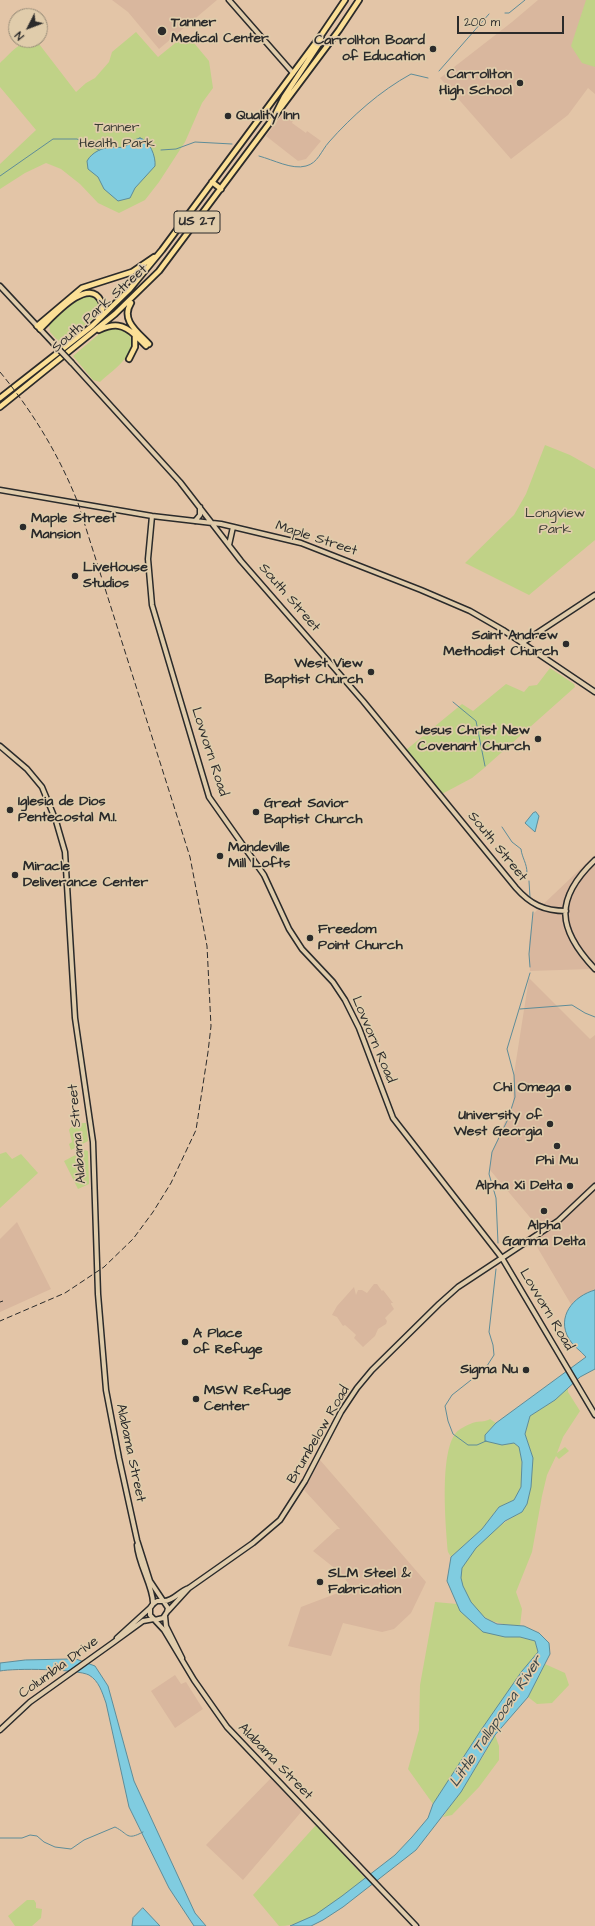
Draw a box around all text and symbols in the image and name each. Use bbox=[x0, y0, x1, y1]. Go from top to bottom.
north arrow bbox=[8, 8, 48, 48]
scale bar bbox=[459, 8, 566, 34]
text: 200 m bbox=[464, 14, 500, 31]
place label: Tanner Medical Center bbox=[171, 15, 269, 48]
marker: Tanner Medical Center bbox=[156, 25, 168, 37]
text: N bbox=[12, 28, 27, 43]
place label: Carrollton Board of Education bbox=[314, 33, 425, 66]
marker: Carrollton Board of Education bbox=[428, 44, 438, 54]
place label: Carrollton High School bbox=[439, 67, 512, 100]
marker: Carrollton High School bbox=[515, 78, 525, 88]
place label: Quality Inn bbox=[236, 108, 300, 124]
marker: Quality Inn bbox=[223, 111, 233, 121]
park label: Tanner Health Park bbox=[79, 120, 155, 152]
road number: US 27 bbox=[174, 211, 220, 233]
street label: South Park Street bbox=[49, 261, 151, 357]
park label: Longview Park bbox=[525, 506, 585, 538]
place label: Maple Street Mansion bbox=[31, 511, 116, 544]
street label: Maple Street bbox=[273, 518, 359, 560]
marker: Maple Street Mansion bbox=[18, 522, 28, 532]
place label: LiveHouse Studios bbox=[83, 560, 148, 592]
street label: South Street bbox=[255, 560, 323, 636]
marker: LiveHouse Studios bbox=[70, 571, 80, 581]
place label: Saint Andrew Methodist Church bbox=[443, 628, 558, 660]
marker: Saint Andrew Methodist Church bbox=[561, 639, 571, 649]
place label: West View Baptist Church bbox=[265, 656, 363, 688]
marker: West View Baptist Church bbox=[366, 667, 376, 677]
street label: Lovvorn Road bbox=[187, 705, 231, 799]
place label: Jesus Christ New Covenant Church bbox=[416, 723, 530, 756]
marker: Jesus Christ New Covenant Church bbox=[533, 734, 543, 744]
place label: Iglesia de Dios Pentecostal M.I. bbox=[18, 794, 117, 826]
place label: Great Savior Baptist Church bbox=[264, 796, 362, 828]
marker: Iglesia de Dios Pentecostal M.I. bbox=[5, 805, 15, 815]
marker: Great Savior Baptist Church bbox=[251, 807, 261, 817]
street label: South Street bbox=[464, 809, 530, 885]
place label: Mandeville Mill Lofts bbox=[228, 840, 290, 872]
marker: Mandeville Mill Lofts bbox=[215, 851, 225, 861]
place label: Miracle Deliverance Center bbox=[23, 859, 148, 892]
marker: Miracle Deliverance Center bbox=[10, 870, 20, 880]
place label: Freedom Point Church bbox=[318, 922, 403, 954]
marker: Freedom Point Church bbox=[305, 933, 315, 943]
street label: Lovvorn Road bbox=[347, 994, 399, 1086]
place label: Chi Omega bbox=[493, 1080, 560, 1096]
street label: Alabama Street bbox=[65, 1083, 91, 1185]
marker: Chi Omega bbox=[563, 1083, 573, 1093]
place label: University of West Georgia bbox=[454, 1108, 542, 1140]
marker: University of West Georgia bbox=[545, 1119, 555, 1129]
marker: Phi Mu bbox=[552, 1141, 562, 1151]
place label: Phi Mu bbox=[536, 1153, 578, 1169]
place label: Alpha Xi Delta bbox=[476, 1178, 562, 1194]
marker: Alpha Xi Delta bbox=[565, 1181, 575, 1191]
marker: Alpha Gamma Delta bbox=[539, 1206, 549, 1216]
place label: Alpha Gamma Delta bbox=[503, 1218, 585, 1250]
street label: Lovvorn Road bbox=[515, 1266, 577, 1354]
place label: A Place of Refuge bbox=[193, 1326, 263, 1358]
marker: A Place of Refuge bbox=[180, 1337, 190, 1347]
place label: Sigma Nu bbox=[460, 1362, 518, 1378]
marker: Sigma Nu bbox=[521, 1365, 531, 1375]
place label: MSW Refuge Center bbox=[204, 1383, 291, 1416]
street label: Brumbelow Road bbox=[284, 1383, 354, 1487]
marker: MSW Refuge Center bbox=[191, 1394, 201, 1404]
street label: Alabama Street bbox=[111, 1402, 149, 1504]
place label: SLM Steel & Fabrication bbox=[328, 1566, 411, 1598]
marker: SLM Steel & Fabrication bbox=[315, 1577, 325, 1587]
street label: Columbia Drive bbox=[16, 1633, 102, 1703]
water label: Little Tallapoosa River bbox=[446, 1653, 548, 1791]
street label: Alabama Street bbox=[234, 1720, 316, 1804]

